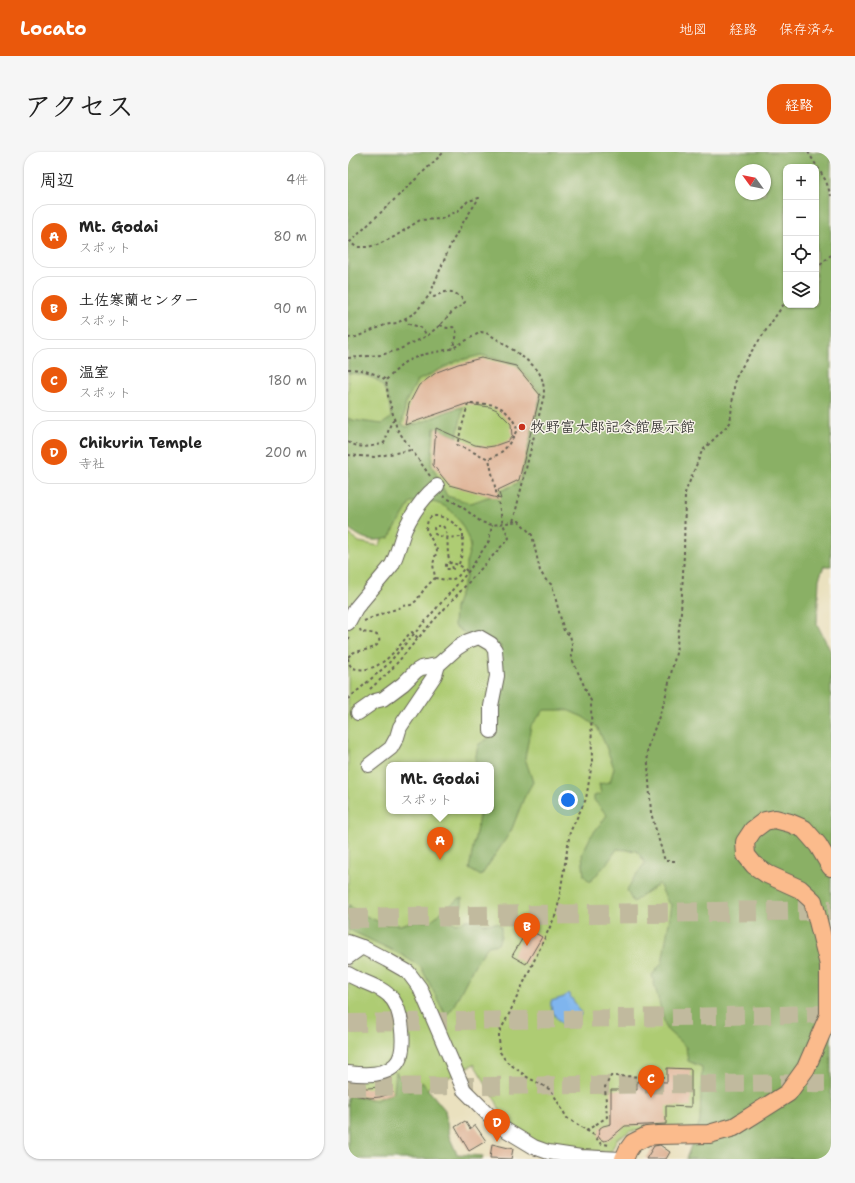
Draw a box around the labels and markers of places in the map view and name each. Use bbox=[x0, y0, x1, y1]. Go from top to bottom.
place label: 牧野富太郎記念館展示館 bbox=[530, 417, 695, 437]
marker: 牧野富太郎記念館展示館 bbox=[517, 422, 527, 432]
pin: A bbox=[427, 827, 453, 860]
pin: B bbox=[514, 913, 540, 946]
pin: C bbox=[638, 1065, 664, 1098]
pin: D bbox=[484, 1109, 510, 1142]

